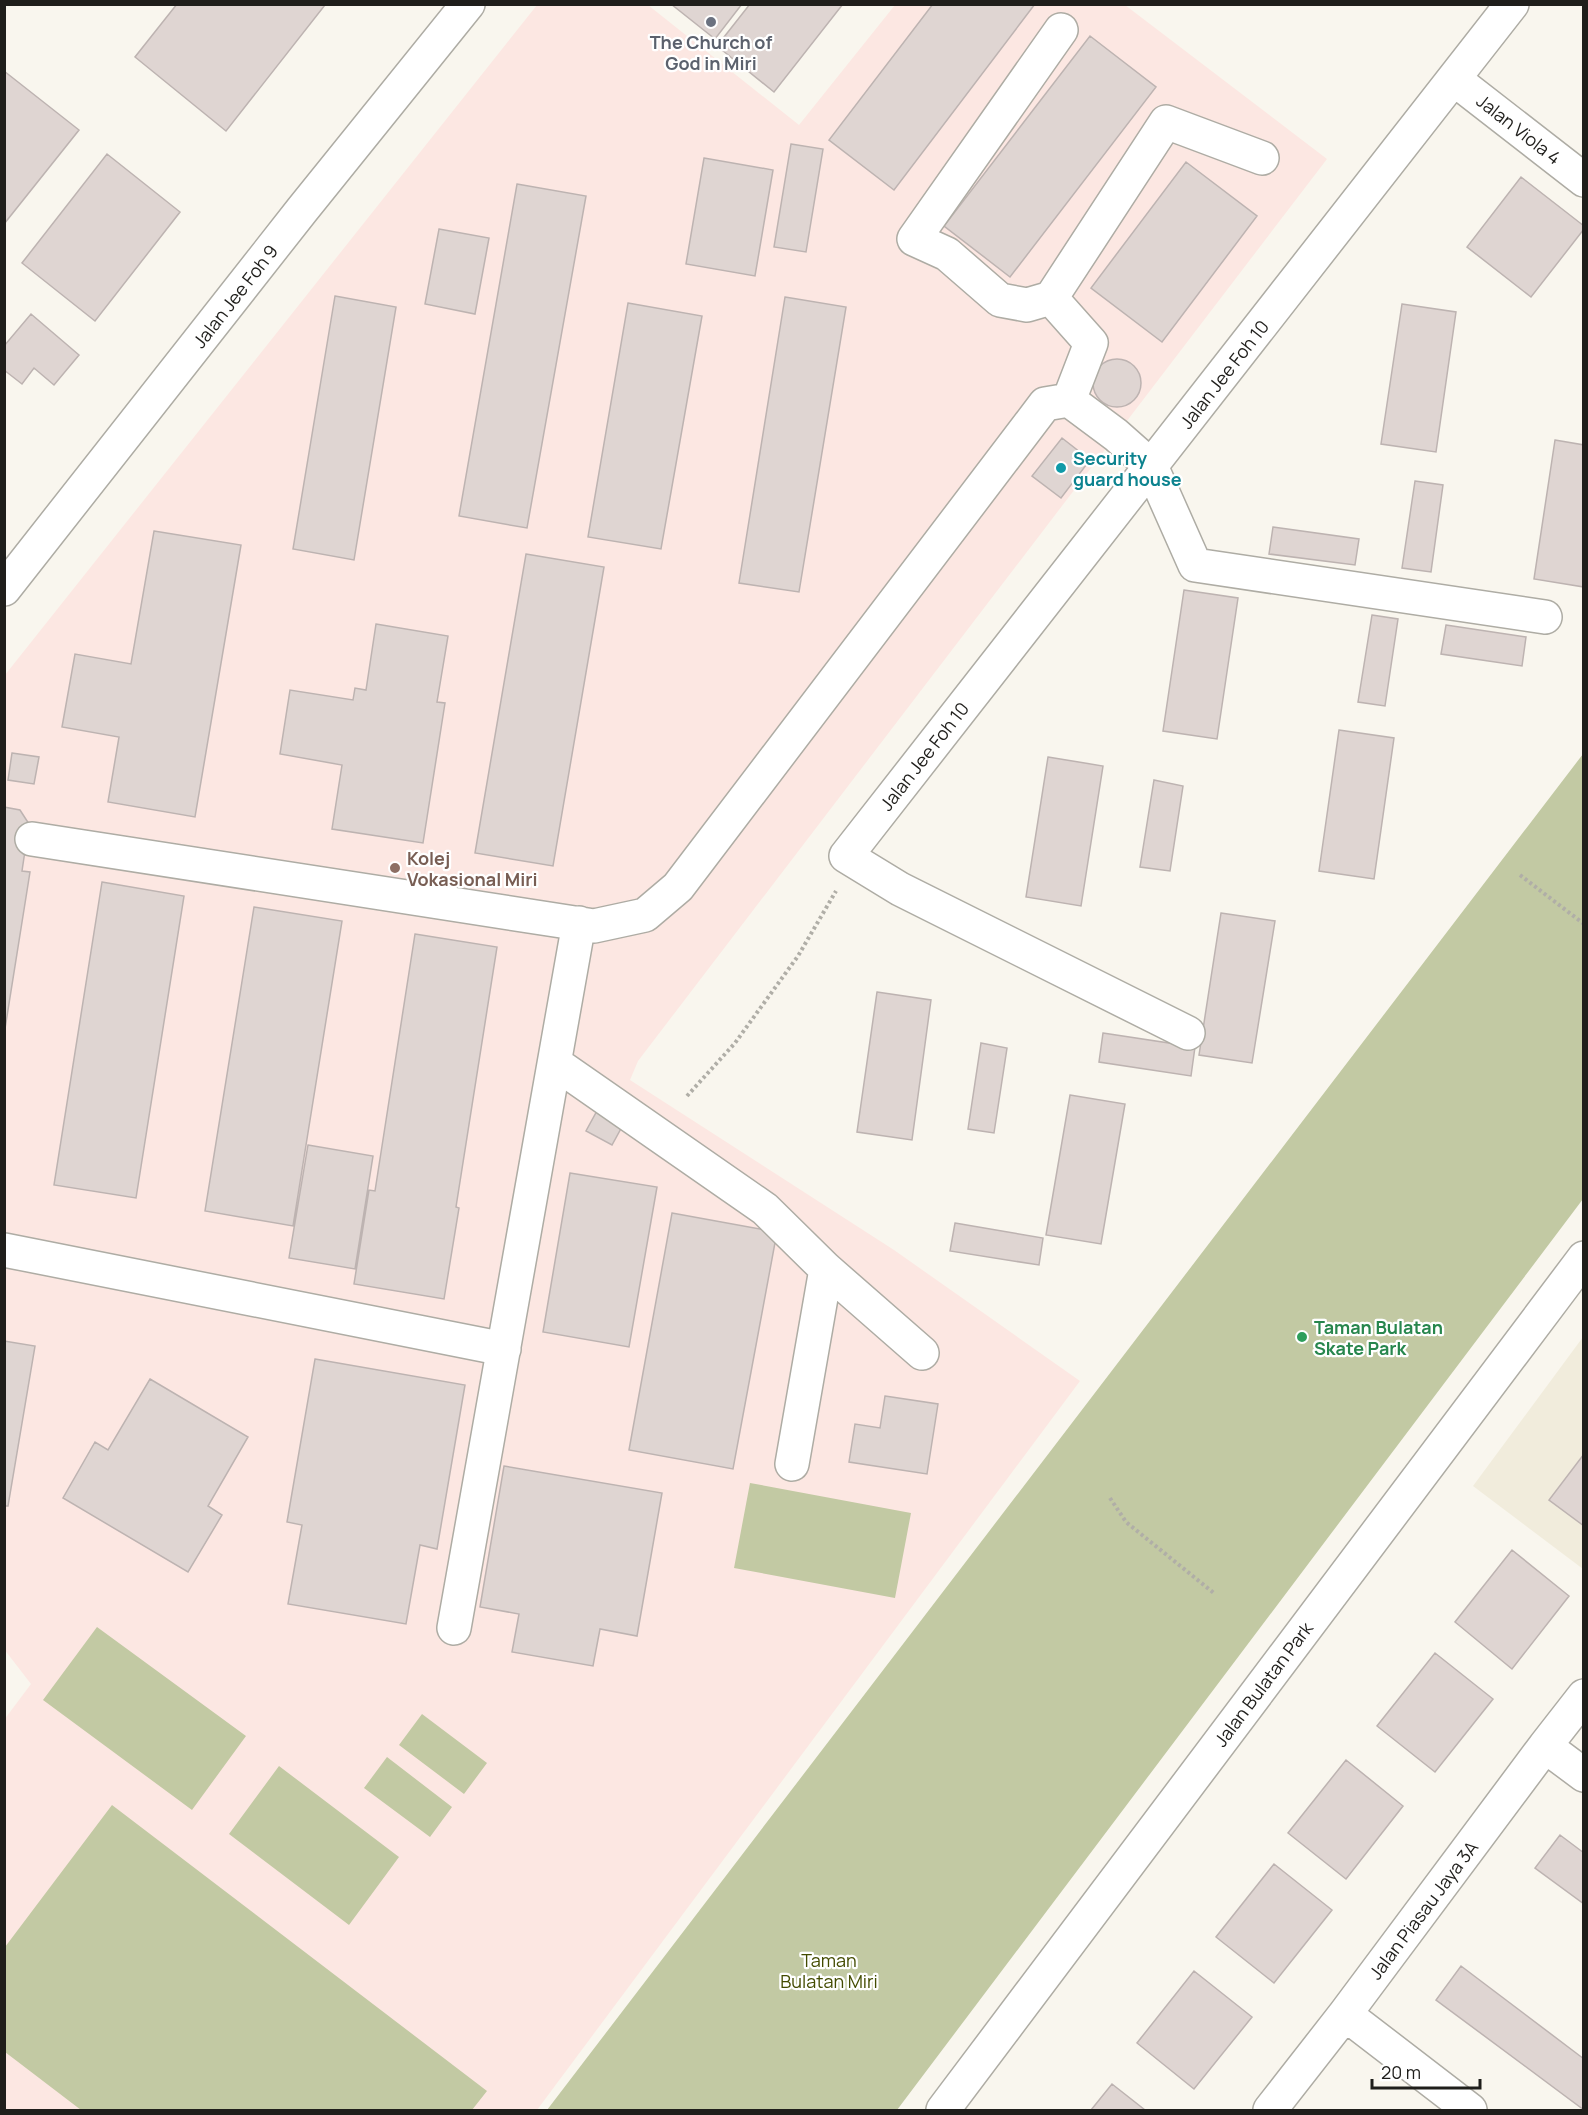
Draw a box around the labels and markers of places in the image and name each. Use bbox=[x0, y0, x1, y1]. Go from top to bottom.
marker: The Church of God in Miri bbox=[704, 15, 718, 29]
place label: The Church of God in Miri bbox=[650, 30, 772, 75]
place label: Security guard house bbox=[1073, 446, 1182, 491]
marker: Security guard house bbox=[1054, 461, 1068, 475]
place label: Kolej Vokasional Miri bbox=[407, 846, 538, 891]
marker: Kolej Vokasional Miri bbox=[388, 861, 402, 875]
place label: Taman Bulatan Skate Park bbox=[1314, 1315, 1443, 1360]
marker: Taman Bulatan Skate Park bbox=[1295, 1330, 1309, 1344]

